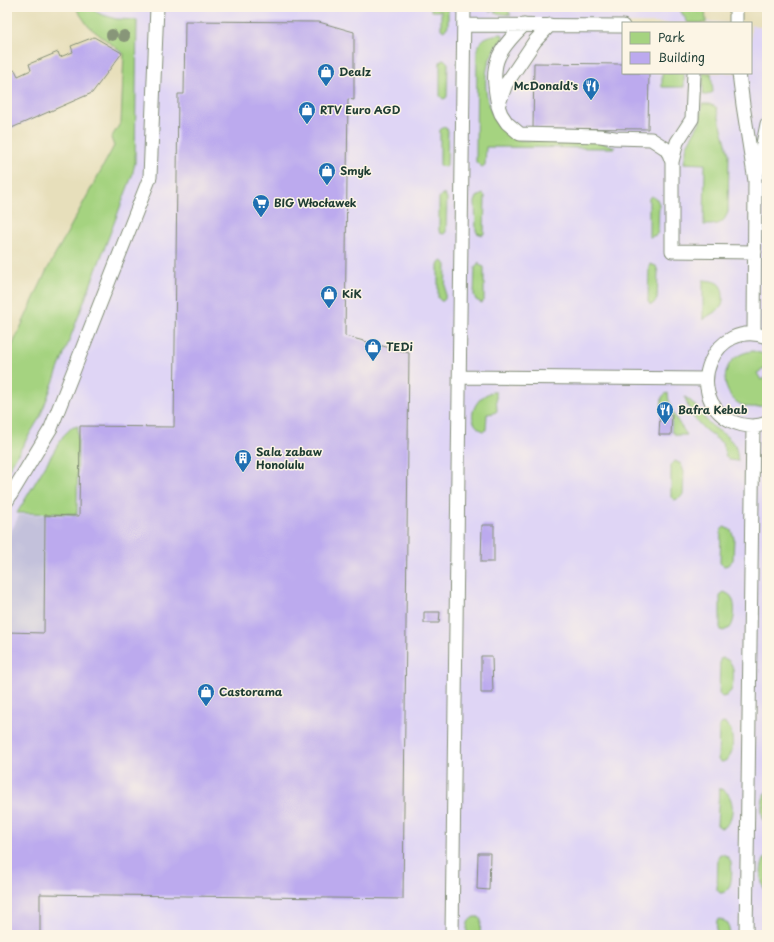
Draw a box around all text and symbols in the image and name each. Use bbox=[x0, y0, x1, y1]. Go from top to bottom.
legend bbox=[622, 22, 752, 74]
text: Park bbox=[658, 28, 685, 46]
text: Building bbox=[658, 48, 705, 66]
shop icon: Dealz bbox=[316, 62, 336, 87]
place label: Dealz bbox=[339, 63, 371, 80]
restaurant icon: McDonald's bbox=[581, 76, 601, 101]
place label: McDonald's bbox=[514, 77, 578, 94]
shop icon: RTV Euro AGD bbox=[297, 100, 317, 125]
place label: RTV Euro AGD bbox=[320, 101, 401, 118]
shop icon: Smyk bbox=[317, 161, 337, 186]
place label: Smyk bbox=[340, 162, 372, 179]
supermarket icon: BIG Włocławek bbox=[251, 193, 271, 218]
place label: BIG Włocławek bbox=[274, 194, 357, 211]
shop icon: KiK bbox=[319, 284, 339, 309]
place label: KiK bbox=[342, 285, 362, 302]
shop icon: TEDi bbox=[363, 337, 383, 362]
place label: TEDi bbox=[386, 338, 413, 355]
restaurant icon: Bafra Kebab bbox=[655, 400, 675, 425]
place label: Bafra Kebab bbox=[678, 401, 748, 418]
place label: Sala zabaw Honolulu bbox=[256, 443, 323, 473]
building icon: Sala zabaw Honolulu bbox=[233, 448, 253, 473]
shop icon: Castorama bbox=[196, 682, 216, 707]
place label: Castorama bbox=[219, 683, 283, 700]

